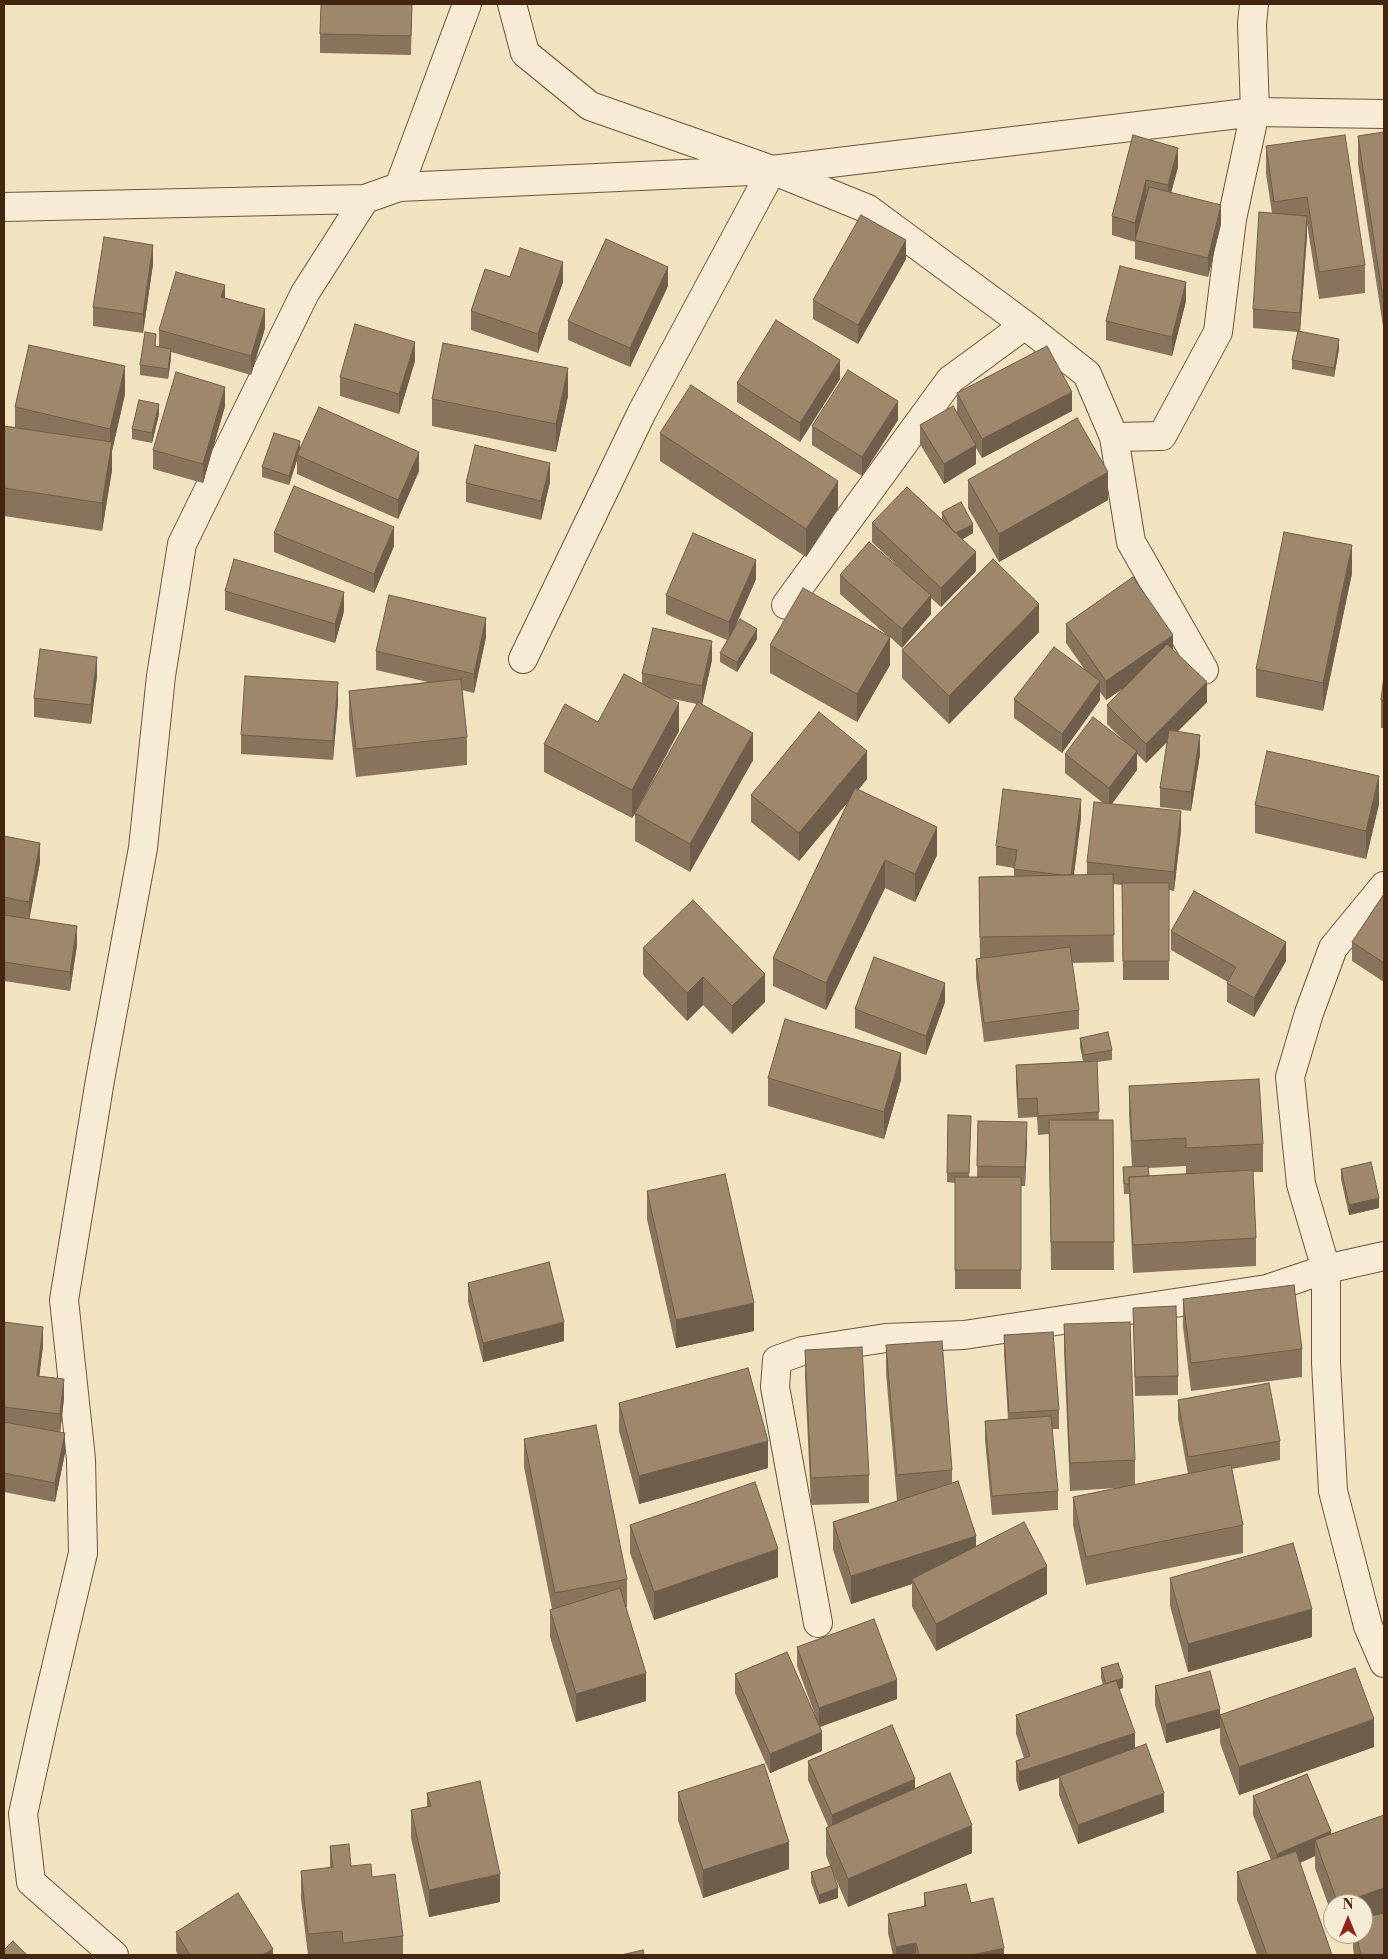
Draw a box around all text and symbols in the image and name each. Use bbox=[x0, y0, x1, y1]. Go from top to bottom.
north arrow bbox=[1323, 1894, 1373, 1944]
text: N bbox=[1342, 1896, 1354, 1914]

